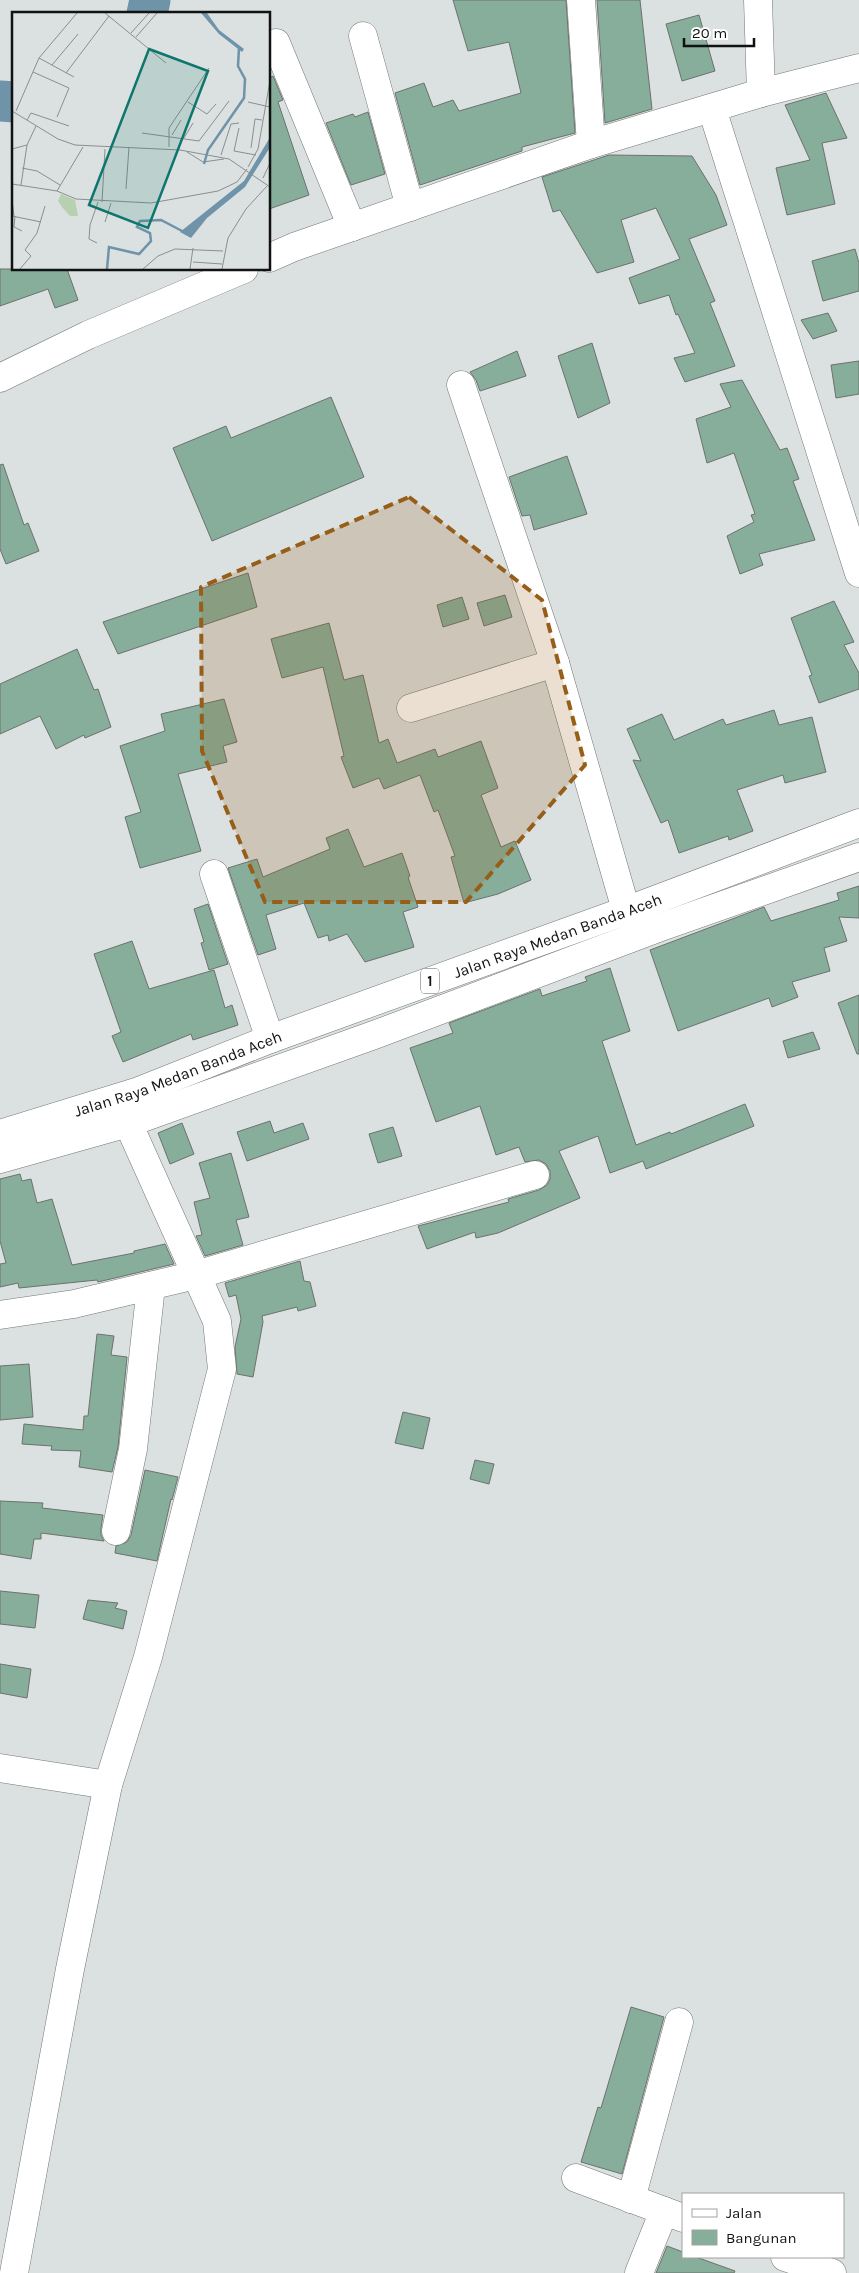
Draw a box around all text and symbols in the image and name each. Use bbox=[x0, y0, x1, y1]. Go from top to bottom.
inset map bbox=[12, 12, 270, 270]
scale bar bbox=[684, 15, 754, 47]
text: 20 m bbox=[692, 24, 727, 42]
street label: Jalan Raya Medan Banda Aceh bbox=[451, 889, 664, 982]
road number: 1 bbox=[421, 968, 439, 994]
street label: Jalan Raya Medan Banda Aceh bbox=[72, 1026, 284, 1120]
legend bbox=[682, 2193, 844, 2258]
text: Jalan bbox=[726, 2204, 762, 2222]
text: Bangunan bbox=[726, 2229, 797, 2247]

